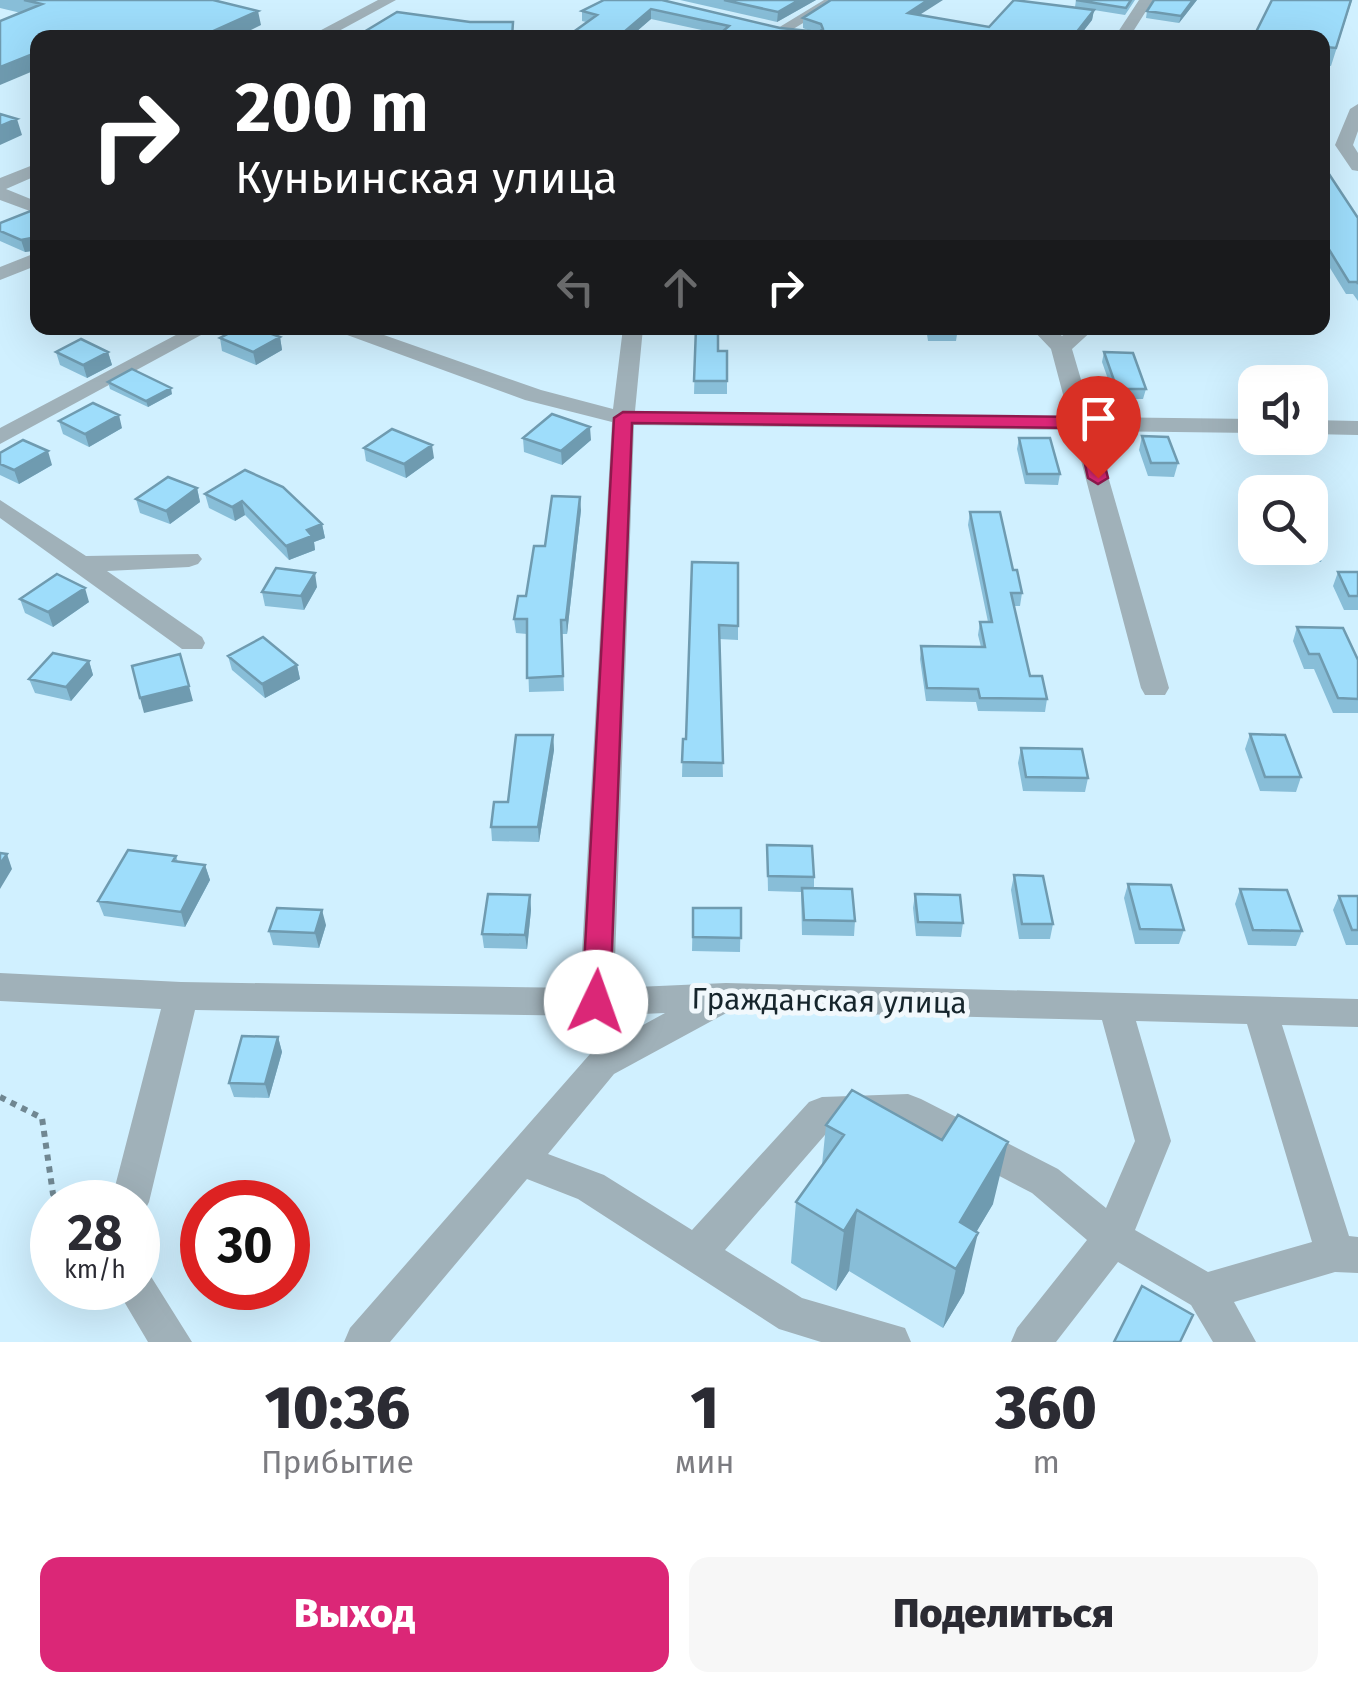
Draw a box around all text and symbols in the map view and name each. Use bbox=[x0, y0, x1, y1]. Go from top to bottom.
text: 200 m bbox=[235, 66, 429, 150]
icon: right bbox=[70, 70, 200, 200]
text: Куньинская улица bbox=[235, 151, 618, 205]
icon: left bbox=[548, 260, 603, 315]
icon: ahead bbox=[653, 260, 708, 315]
icon: right bbox=[758, 260, 813, 315]
map controls bbox=[1238, 365, 1328, 565]
button: sound bbox=[1238, 365, 1328, 455]
pin bbox=[1056, 376, 1141, 479]
icon: arrive bbox=[1071, 391, 1126, 446]
button: search bbox=[1238, 475, 1328, 565]
position arrow bbox=[544, 950, 648, 1054]
street label: Гражданская улица bbox=[691, 981, 967, 1021]
speed limit sign: 30 bbox=[180, 1180, 310, 1310]
text: 28 bbox=[68, 1203, 122, 1263]
text: km/h bbox=[64, 1255, 126, 1285]
text: 10:36 bbox=[265, 1372, 410, 1444]
text: 1 bbox=[690, 1372, 719, 1444]
text: 360 bbox=[995, 1372, 1097, 1444]
text: Прибытие bbox=[261, 1443, 414, 1481]
text: мин bbox=[675, 1443, 734, 1481]
text: m bbox=[1033, 1443, 1060, 1481]
button: Выход bbox=[40, 1557, 669, 1672]
button: Поделиться bbox=[689, 1557, 1318, 1672]

